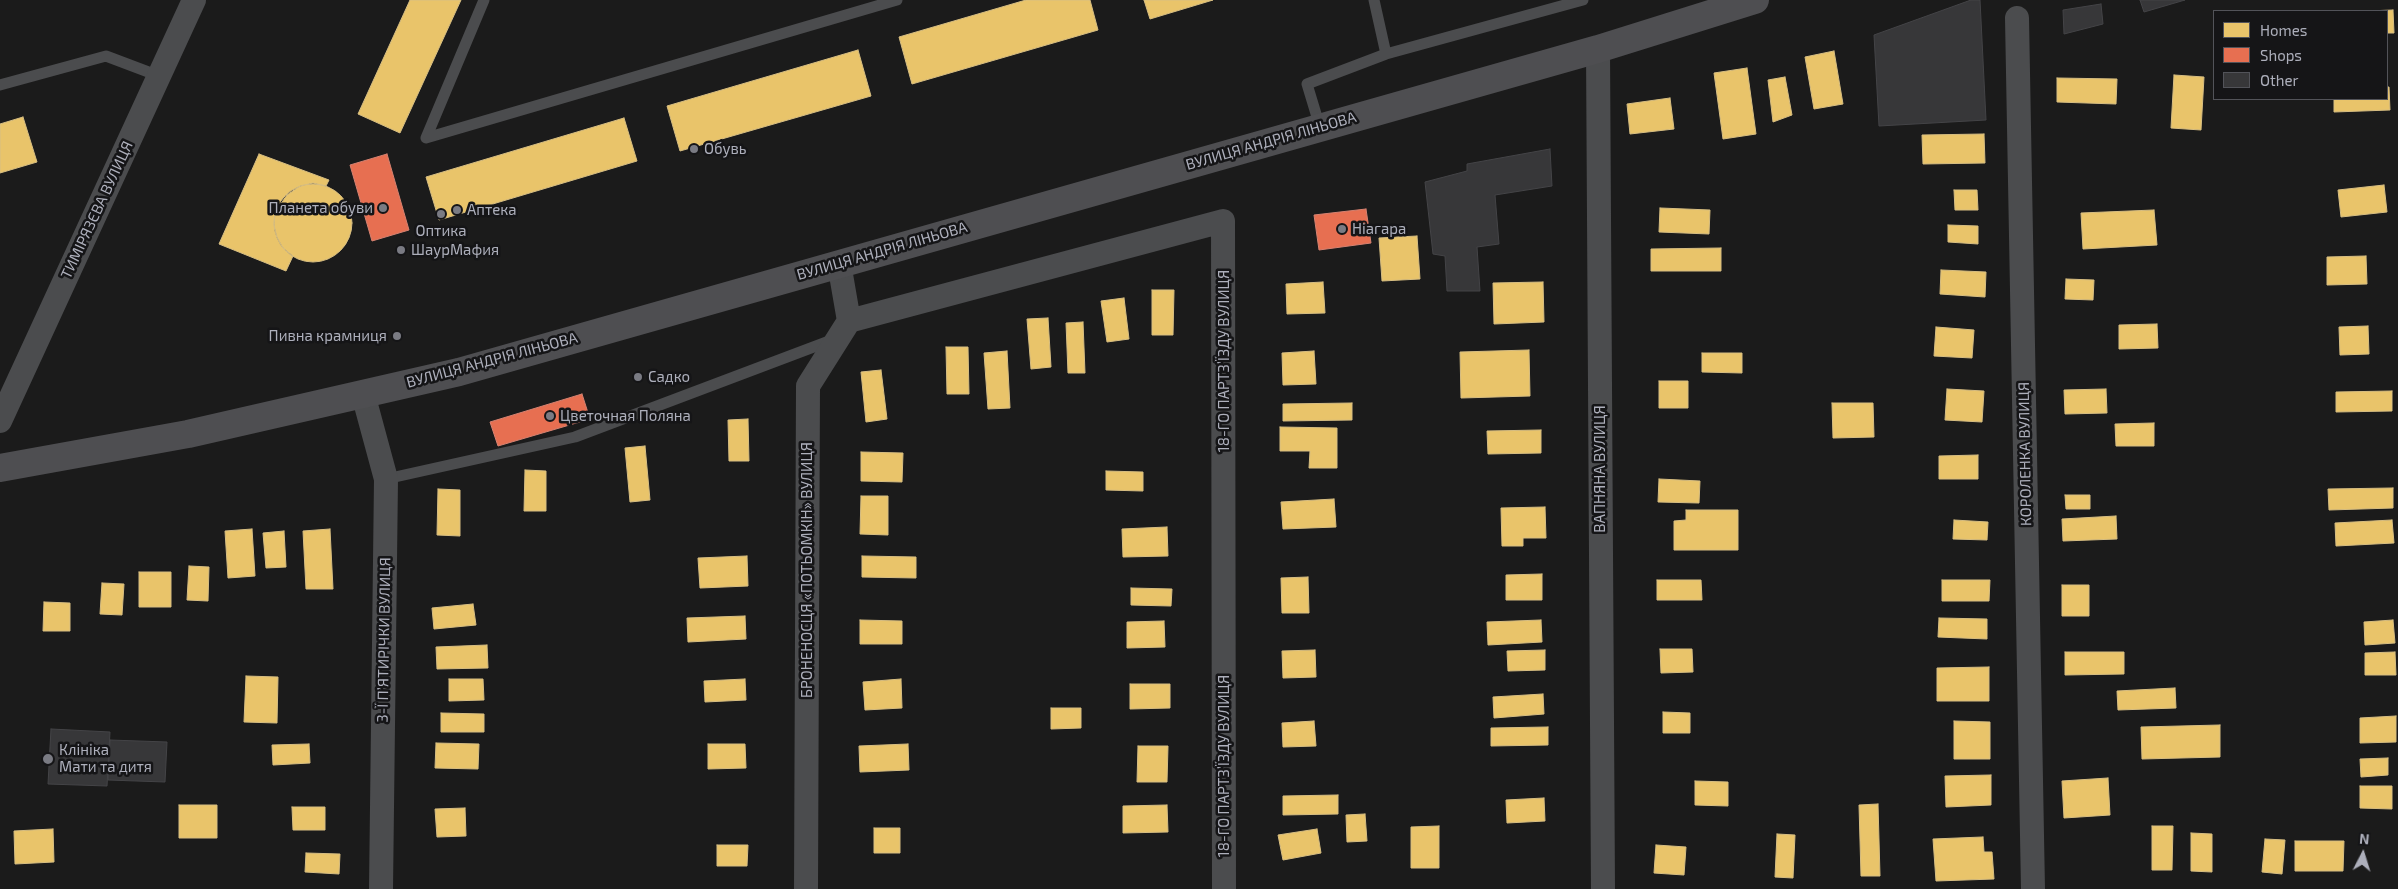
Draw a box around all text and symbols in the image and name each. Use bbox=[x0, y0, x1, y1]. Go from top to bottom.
legend bbox=[2213, 10, 2388, 100]
text: Homes bbox=[2260, 21, 2307, 39]
text: Shops bbox=[2260, 46, 2302, 64]
text: Other bbox=[2260, 71, 2299, 89]
street label: ВУЛИЦЯ АНДРІЯ ЛІНЬОВА bbox=[1184, 108, 1358, 174]
street label: ТИМІРЯЗЄВА ВУЛИЦЯ bbox=[57, 138, 137, 282]
place label: Обувь bbox=[704, 140, 747, 158]
marker: Обувь bbox=[688, 143, 700, 155]
place label: Планета обуви bbox=[269, 199, 373, 217]
place label: Аптека bbox=[467, 201, 517, 219]
marker: Планета обуви bbox=[377, 202, 389, 214]
marker: Аптека bbox=[451, 204, 463, 216]
marker: Оптика bbox=[435, 208, 447, 220]
street label: ВУЛИЦЯ АНДРІЯ ЛІНЬОВА bbox=[795, 218, 969, 284]
place label: Ніагара bbox=[1352, 220, 1406, 238]
place label: Оптика bbox=[415, 222, 467, 240]
marker: Ніагара bbox=[1336, 223, 1348, 235]
place label: ШаурМафия bbox=[411, 241, 499, 259]
marker: ШаурМафия bbox=[395, 244, 407, 256]
street label: 18-ГО ПАРТЗ’ЇЗДУ ВУЛИЦЯ bbox=[1215, 270, 1233, 452]
place label: Пивна крамниця bbox=[269, 327, 387, 345]
street label: ВУЛИЦЯ АНДРІЯ ЛІНЬОВА bbox=[404, 328, 580, 392]
marker: Пивна крамниця bbox=[391, 330, 403, 342]
place label: Садко bbox=[648, 368, 690, 386]
marker: Садко bbox=[632, 371, 644, 383]
street label: КОРОЛЕНКА ВУЛИЦЯ bbox=[2015, 382, 2035, 526]
street label: ВАПНЯНА ВУЛИЦЯ bbox=[1591, 405, 1609, 533]
place label: Цветочная Поляна bbox=[560, 407, 691, 425]
marker: Цветочная Поляна bbox=[544, 410, 556, 422]
street label: БРОНЕНОСЦЯ «ПОТЬОМКІН» ВУЛИЦЯ bbox=[798, 442, 816, 698]
street label: 3-Ї П’ЯТИРІЧКИ ВУЛИЦЯ bbox=[374, 557, 394, 723]
street label: 18-ГО ПАРТЗ’ЇЗДУ ВУЛИЦЯ bbox=[1215, 675, 1233, 857]
place label: Клініка Мати та дитя bbox=[59, 741, 152, 776]
marker: Клініка Мати та дитя bbox=[41, 752, 55, 766]
north arrow bbox=[2338, 829, 2388, 879]
text: N bbox=[2359, 830, 2370, 847]

